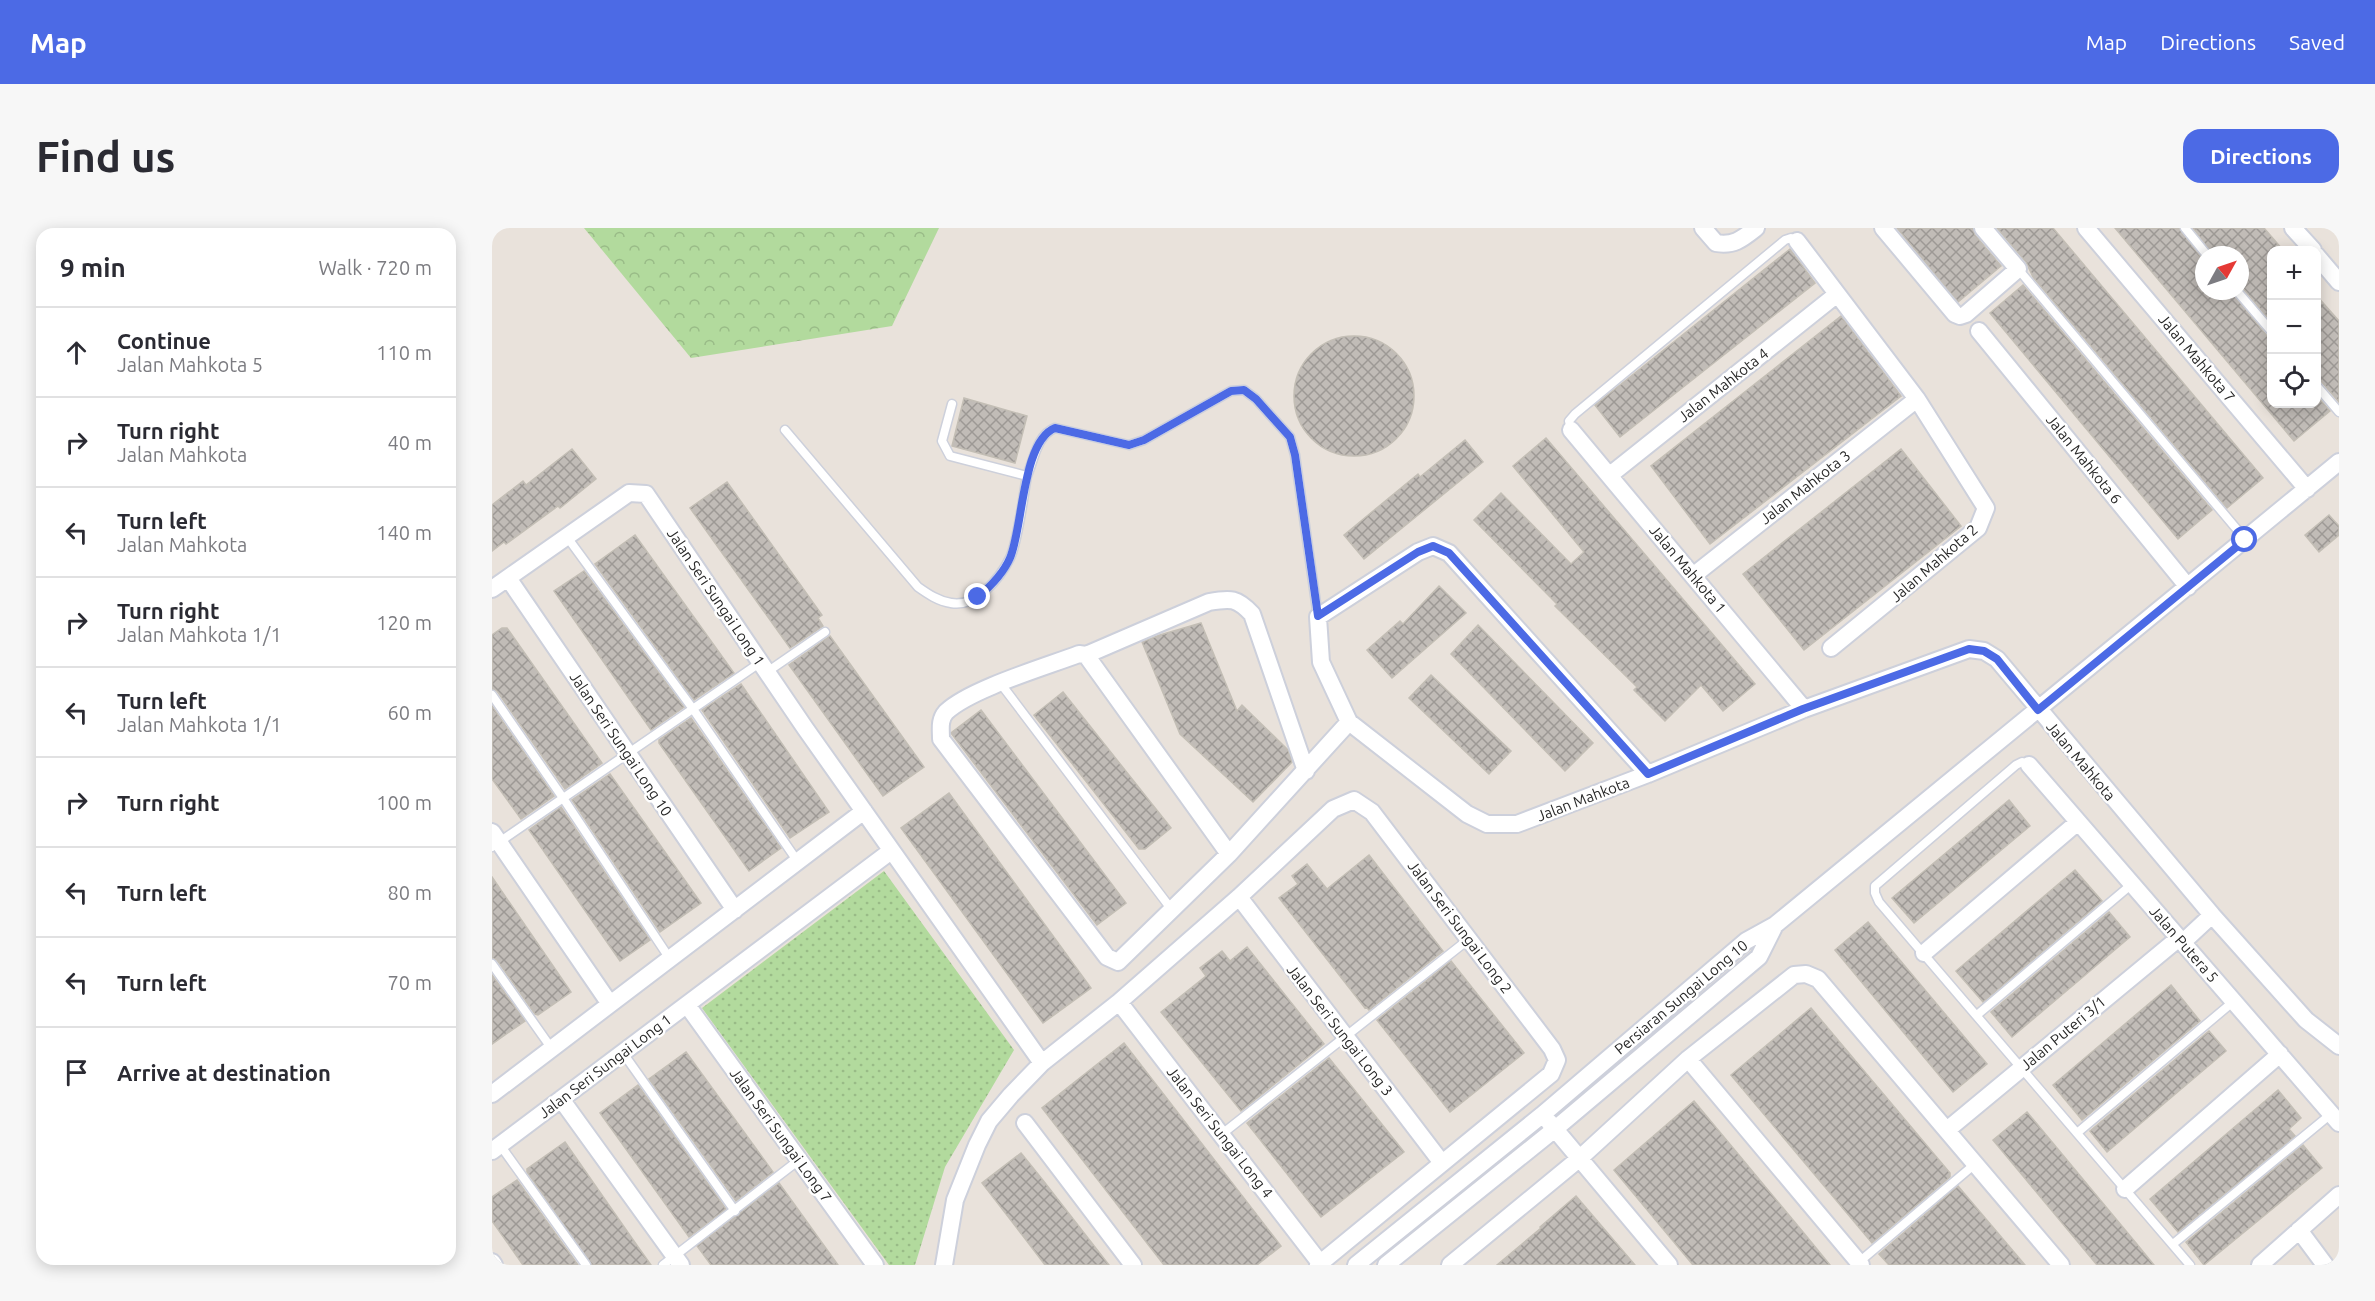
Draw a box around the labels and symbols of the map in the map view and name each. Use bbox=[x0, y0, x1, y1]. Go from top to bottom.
north arrow bbox=[2195, 246, 2249, 300]
street label: Jalan Mahkota 7 bbox=[2155, 311, 2239, 405]
street label: Jalan Mahkota 4 bbox=[1675, 345, 1771, 425]
street label: Jalan Mahkota 6 bbox=[2043, 411, 2125, 507]
street label: Jalan Mahkota 3 bbox=[1757, 447, 1853, 527]
street label: Jalan Mahkota 2 bbox=[1887, 521, 1981, 605]
street label: Jalan Mahkota 1 bbox=[1646, 522, 1730, 616]
street label: Jalan Seri Sungai Long 1 bbox=[664, 525, 768, 669]
route start bbox=[2231, 526, 2257, 552]
route end bbox=[964, 583, 990, 609]
street label: Jalan Seri Sungai Long 10 bbox=[566, 669, 676, 819]
street label: Jalan Mahkota bbox=[2043, 718, 2119, 804]
street label: Jalan Mahkota bbox=[1534, 774, 1632, 824]
street label: Jalan Seri Sungai Long 2 bbox=[1405, 857, 1515, 997]
street label: Jalan Putera 5 bbox=[2146, 902, 2222, 986]
street label: Persiaran Sungai Long 10 bbox=[1611, 936, 1751, 1058]
street label: Jalan Seri Sungai Long 3 bbox=[1284, 961, 1396, 1099]
street label: Jalan Puteri 3/1 bbox=[2017, 993, 2109, 1073]
street label: Jalan Seri Sungai Long 1 bbox=[535, 1011, 675, 1121]
street label: Jalan Seri Sungai Long 4 bbox=[1164, 1063, 1276, 1201]
street label: Jalan Seri Sungai Long 7 bbox=[727, 1065, 835, 1205]

